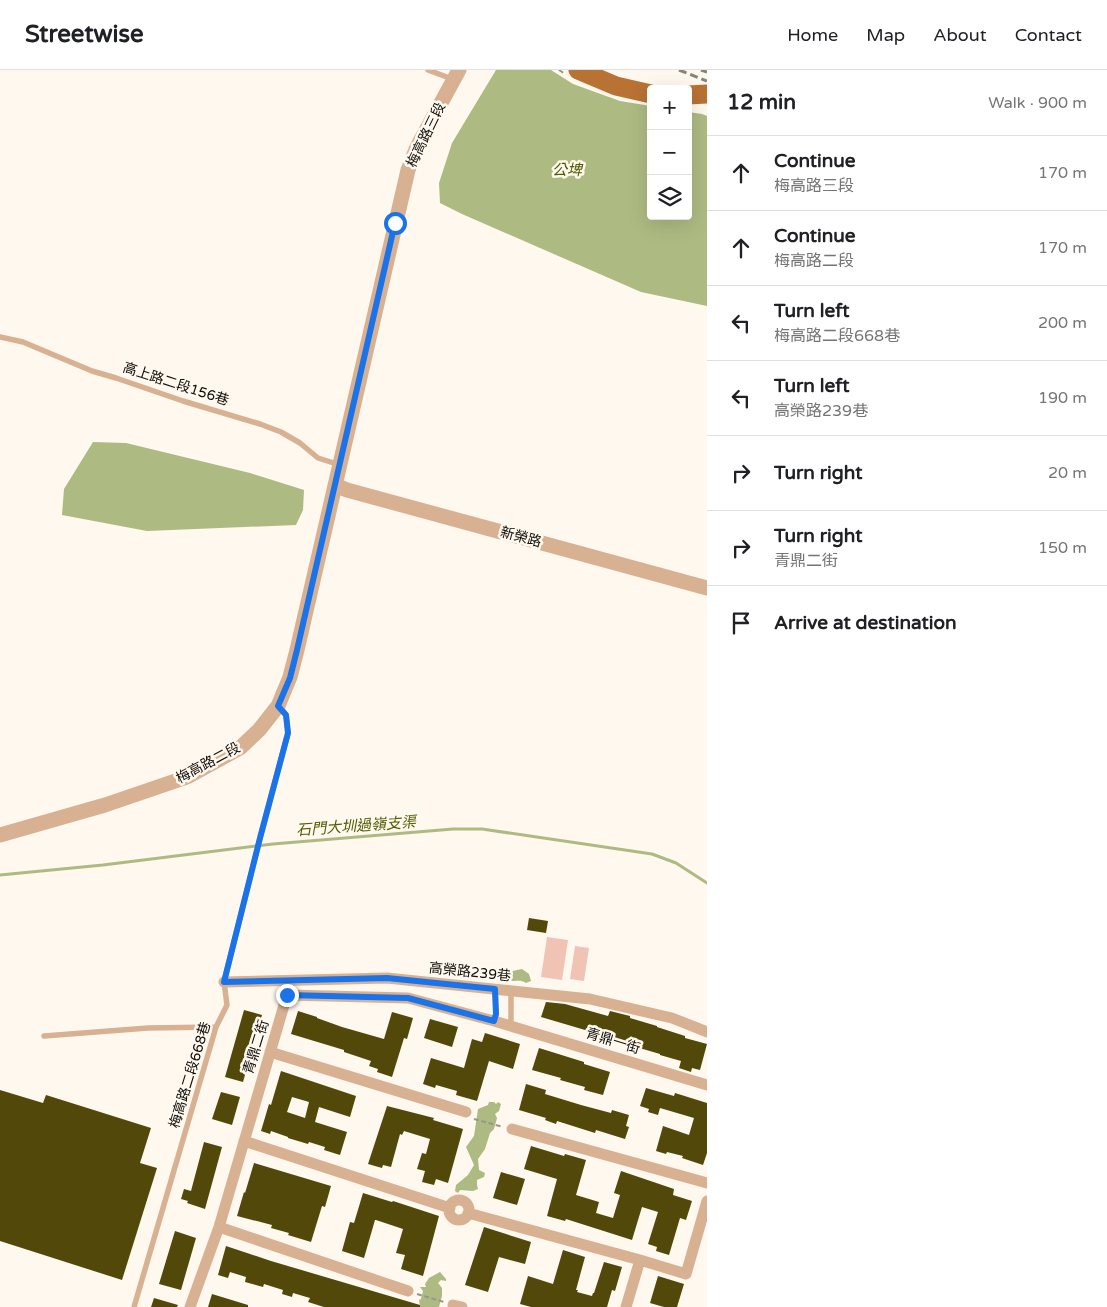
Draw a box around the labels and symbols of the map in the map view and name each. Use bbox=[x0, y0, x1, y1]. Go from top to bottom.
street label: 梅高路三段 bbox=[403, 100, 449, 170]
water label: 公埤 bbox=[552, 161, 584, 179]
route start bbox=[384, 212, 407, 235]
street label: 高上路二段156巷 bbox=[121, 359, 231, 409]
street label: 新榮路 bbox=[499, 523, 543, 551]
street label: 梅高路二段 bbox=[173, 739, 243, 787]
water label: 石門大圳過嶺支渠 bbox=[296, 813, 418, 839]
street label: 高榮路239巷 bbox=[428, 959, 512, 985]
route end bbox=[276, 984, 299, 1007]
street label: 青鼎二街 bbox=[240, 1018, 272, 1076]
street label: 梅高路二段668巷 bbox=[166, 1020, 214, 1130]
street label: 青鼎一街 bbox=[584, 1025, 642, 1057]

